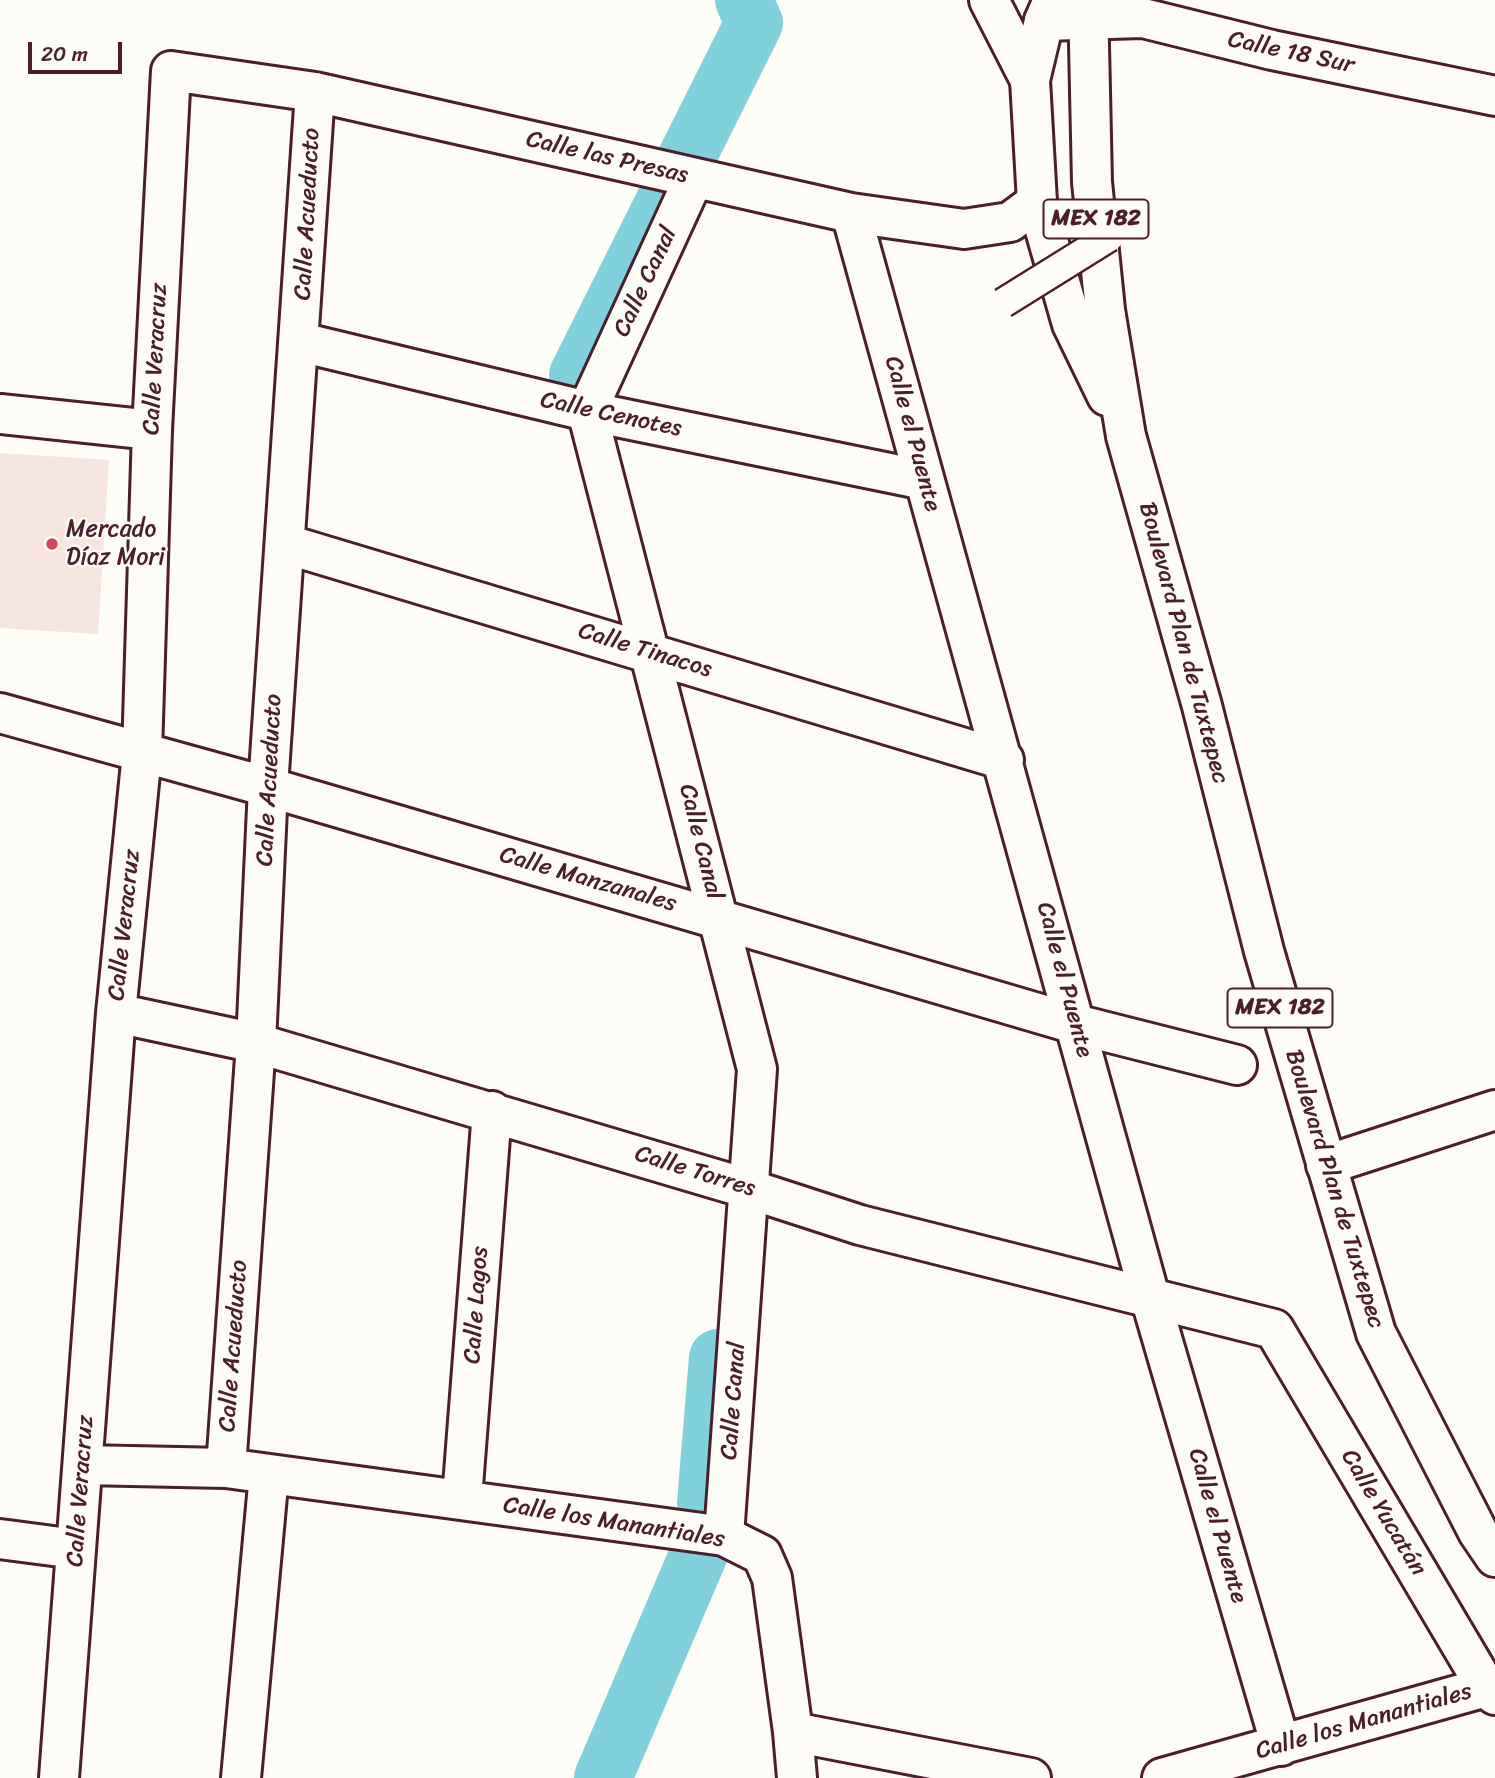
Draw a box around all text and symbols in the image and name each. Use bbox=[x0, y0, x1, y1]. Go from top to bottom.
street label: Calle 18 Sur bbox=[1225, 26, 1357, 80]
scale bar bbox=[32, 28, 126, 72]
text: 20 m bbox=[41, 35, 88, 73]
street label: Calle las Presas bbox=[523, 125, 691, 191]
street label: Calle Acueducto bbox=[289, 127, 327, 301]
road number: MEX 182 bbox=[1044, 200, 1148, 238]
street label: Calle Canal bbox=[608, 222, 684, 342]
street label: Calle Veracruz bbox=[138, 282, 174, 436]
street label: Calle el Puente bbox=[877, 353, 947, 515]
street label: Calle Cenotes bbox=[538, 386, 684, 444]
street label: Boulevard Plan de Tuxtepec bbox=[1132, 499, 1234, 787]
place label: Mercado Díaz Mori bbox=[66, 516, 165, 572]
marker: Mercado Díaz Mori bbox=[44, 536, 60, 552]
street label: Calle Tinacos bbox=[575, 617, 715, 685]
street label: Calle Acueducto bbox=[251, 693, 289, 867]
street label: Calle Canal bbox=[672, 781, 728, 903]
street label: Calle Manzanales bbox=[496, 841, 680, 919]
street label: Calle Veracruz bbox=[103, 848, 147, 1002]
street label: Calle el Puente bbox=[1029, 899, 1099, 1061]
road number: MEX 182 bbox=[1228, 988, 1332, 1028]
street label: Boulevard Plan de Tuxtepec bbox=[1278, 1046, 1390, 1332]
street label: Calle Torres bbox=[631, 1140, 759, 1204]
street label: Calle Lagos bbox=[459, 1245, 495, 1365]
street label: Calle Acueducto bbox=[214, 1259, 254, 1433]
street label: Calle Canal bbox=[716, 1341, 752, 1461]
street label: Calle Veracruz bbox=[61, 1414, 101, 1568]
street label: Calle el Puente bbox=[1181, 1445, 1253, 1607]
street label: Calle Yucatán bbox=[1334, 1445, 1432, 1581]
street label: Calle los Manantiales bbox=[501, 1491, 727, 1555]
street label: Calle los Manantiales bbox=[1253, 1677, 1475, 1767]

